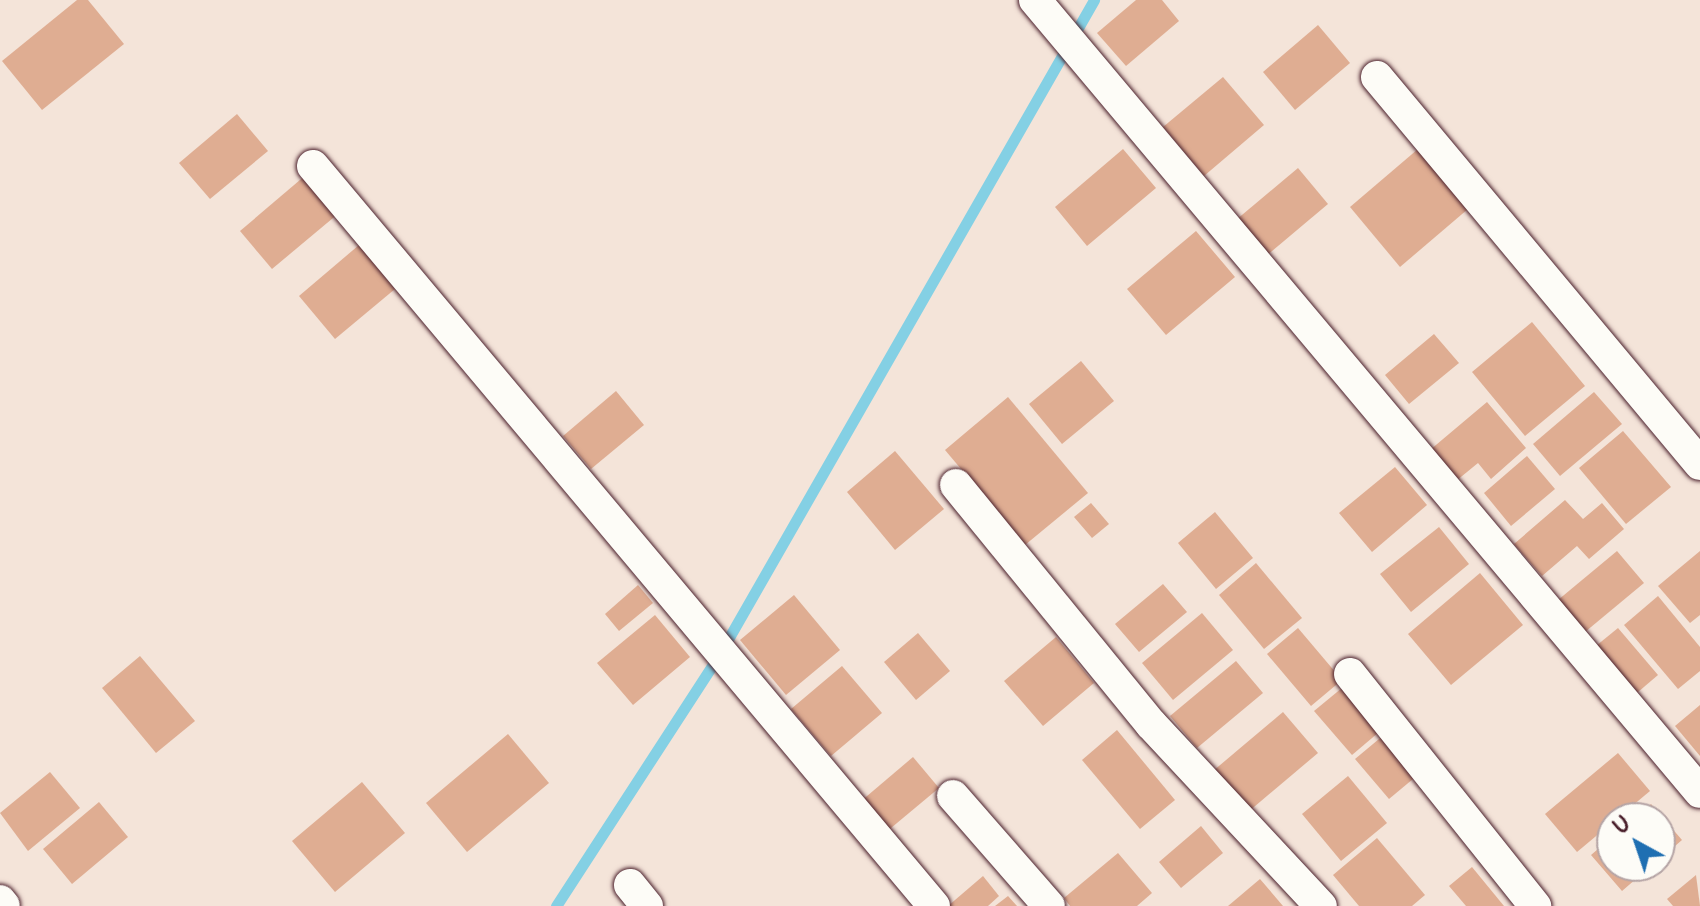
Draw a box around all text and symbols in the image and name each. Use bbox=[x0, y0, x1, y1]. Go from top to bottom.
north arrow bbox=[1596, 802, 1676, 882]
text: U bbox=[1607, 810, 1636, 841]

